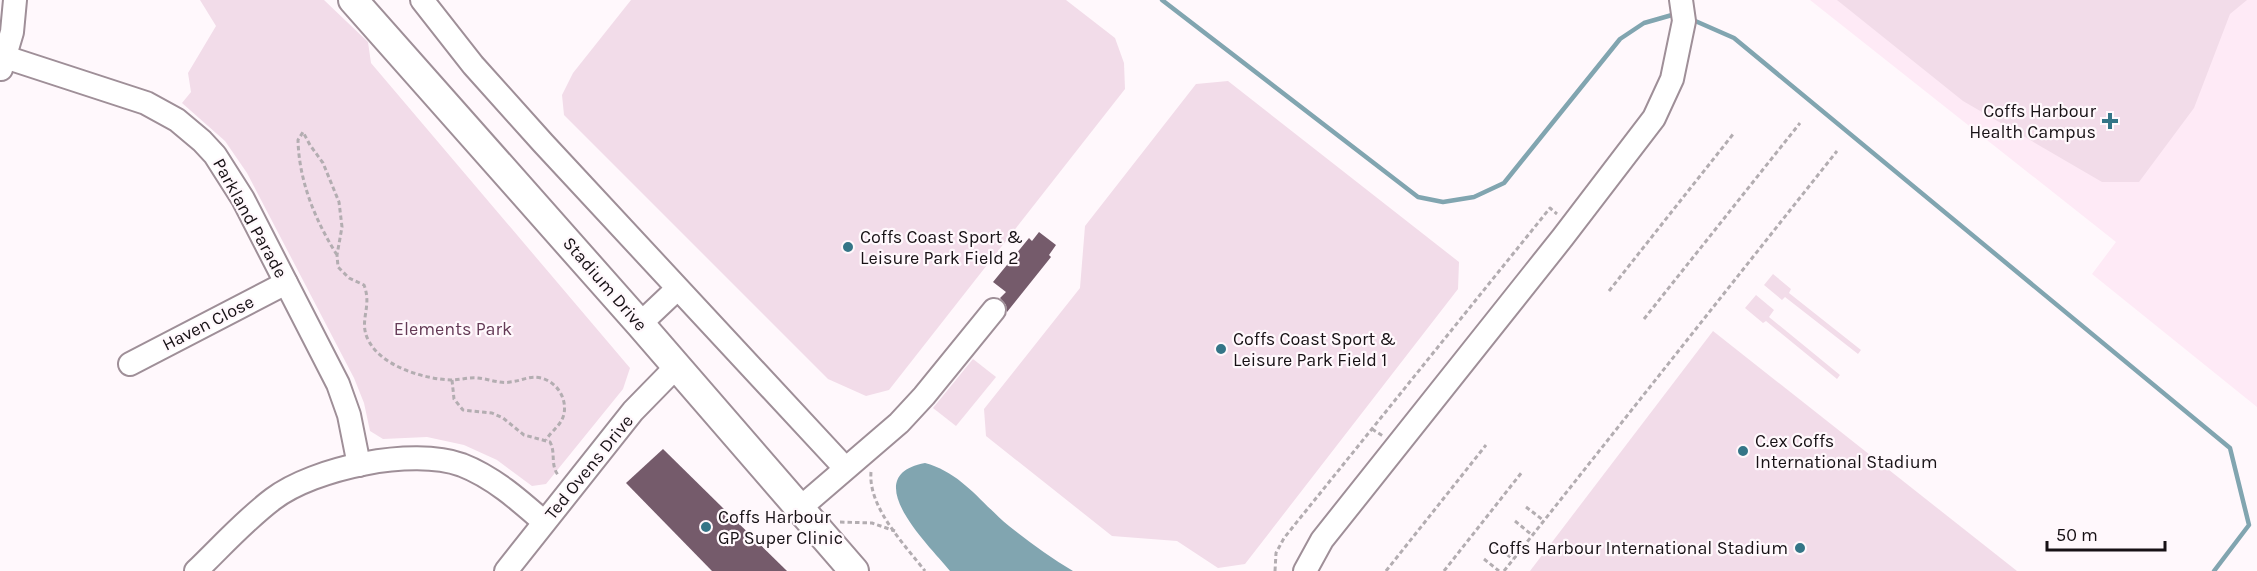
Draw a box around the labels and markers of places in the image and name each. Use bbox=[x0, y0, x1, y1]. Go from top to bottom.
place label: Coffs Harbour Health Campus bbox=[1969, 100, 2096, 143]
marker: Coffs Harbour Health Campus bbox=[2101, 112, 2119, 130]
place label: Coffs Coast Sport & Leisure Park Field 2 bbox=[860, 226, 1023, 269]
marker: Coffs Coast Sport & Leisure Park Field 2 bbox=[841, 240, 855, 254]
place label: Coffs Coast Sport & Leisure Park Field 1 bbox=[1233, 328, 1396, 371]
marker: Coffs Coast Sport & Leisure Park Field 1 bbox=[1214, 342, 1228, 356]
place label: C.ex Coffs International Stadium bbox=[1755, 430, 1938, 473]
marker: C.ex Coffs International Stadium bbox=[1736, 444, 1750, 458]
place label: Coffs Harbour GP Super Clinic bbox=[718, 506, 843, 549]
marker: Coffs Harbour GP Super Clinic bbox=[699, 520, 713, 534]
place label: Coffs Harbour International Stadium bbox=[1488, 537, 1788, 559]
marker: Coffs Harbour International Stadium bbox=[1793, 541, 1807, 555]

